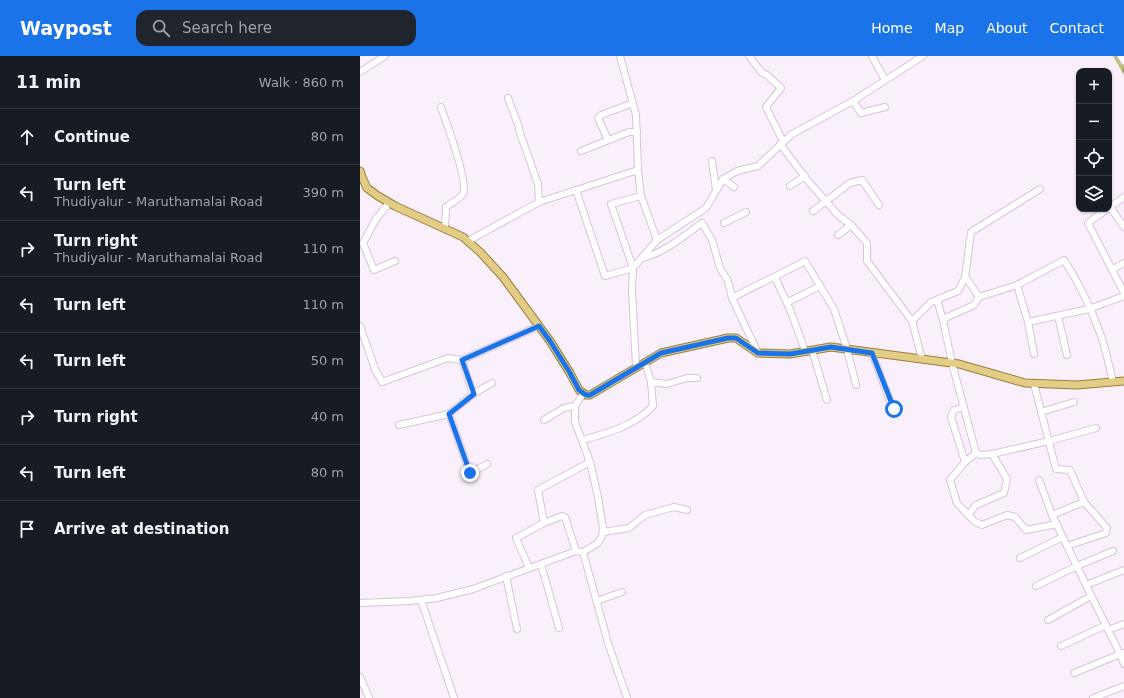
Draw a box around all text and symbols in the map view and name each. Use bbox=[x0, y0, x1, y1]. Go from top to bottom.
search box bbox=[136, 10, 416, 46]
text: Waypost bbox=[20, 17, 112, 39]
icon: search bbox=[150, 17, 172, 39]
text: Search here bbox=[182, 19, 272, 37]
text: Home bbox=[871, 20, 913, 36]
text: Map bbox=[935, 20, 964, 36]
text: About bbox=[986, 20, 1028, 36]
text: Contact bbox=[1050, 20, 1104, 36]
map controls bbox=[1076, 68, 1112, 212]
button: + bbox=[1076, 68, 1112, 104]
text: 11 min bbox=[16, 72, 81, 92]
text: Walk · 860 m bbox=[259, 75, 344, 90]
button: − bbox=[1076, 104, 1112, 140]
icon: ahead bbox=[16, 126, 38, 148]
text: Continue bbox=[54, 128, 130, 146]
text: 80 m bbox=[311, 129, 344, 144]
button: locate bbox=[1076, 140, 1112, 176]
text: Turn left bbox=[54, 176, 126, 194]
button: layers bbox=[1076, 176, 1112, 212]
icon: left bbox=[16, 182, 38, 204]
text: 390 m bbox=[302, 185, 344, 200]
text: Thudiyalur - Maruthamalai Road bbox=[54, 194, 263, 209]
text: Turn right bbox=[54, 232, 138, 250]
icon: right bbox=[16, 238, 38, 260]
text: 110 m bbox=[302, 241, 344, 256]
text: Thudiyalur - Maruthamalai Road bbox=[54, 250, 263, 265]
icon: left bbox=[16, 294, 38, 316]
text: Turn left bbox=[54, 296, 126, 314]
text: 110 m bbox=[302, 297, 344, 312]
icon: left bbox=[16, 350, 38, 372]
text: Turn left bbox=[54, 352, 126, 370]
text: 50 m bbox=[311, 353, 344, 368]
route start bbox=[885, 400, 903, 418]
icon: right bbox=[16, 406, 38, 428]
text: Turn right bbox=[54, 408, 138, 426]
text: 40 m bbox=[311, 409, 344, 424]
icon: left bbox=[16, 462, 38, 484]
text: Turn left bbox=[54, 464, 126, 482]
route end bbox=[461, 464, 479, 482]
text: 80 m bbox=[311, 465, 344, 480]
icon: arrive bbox=[16, 518, 38, 540]
text: Arrive at destination bbox=[54, 520, 229, 538]

